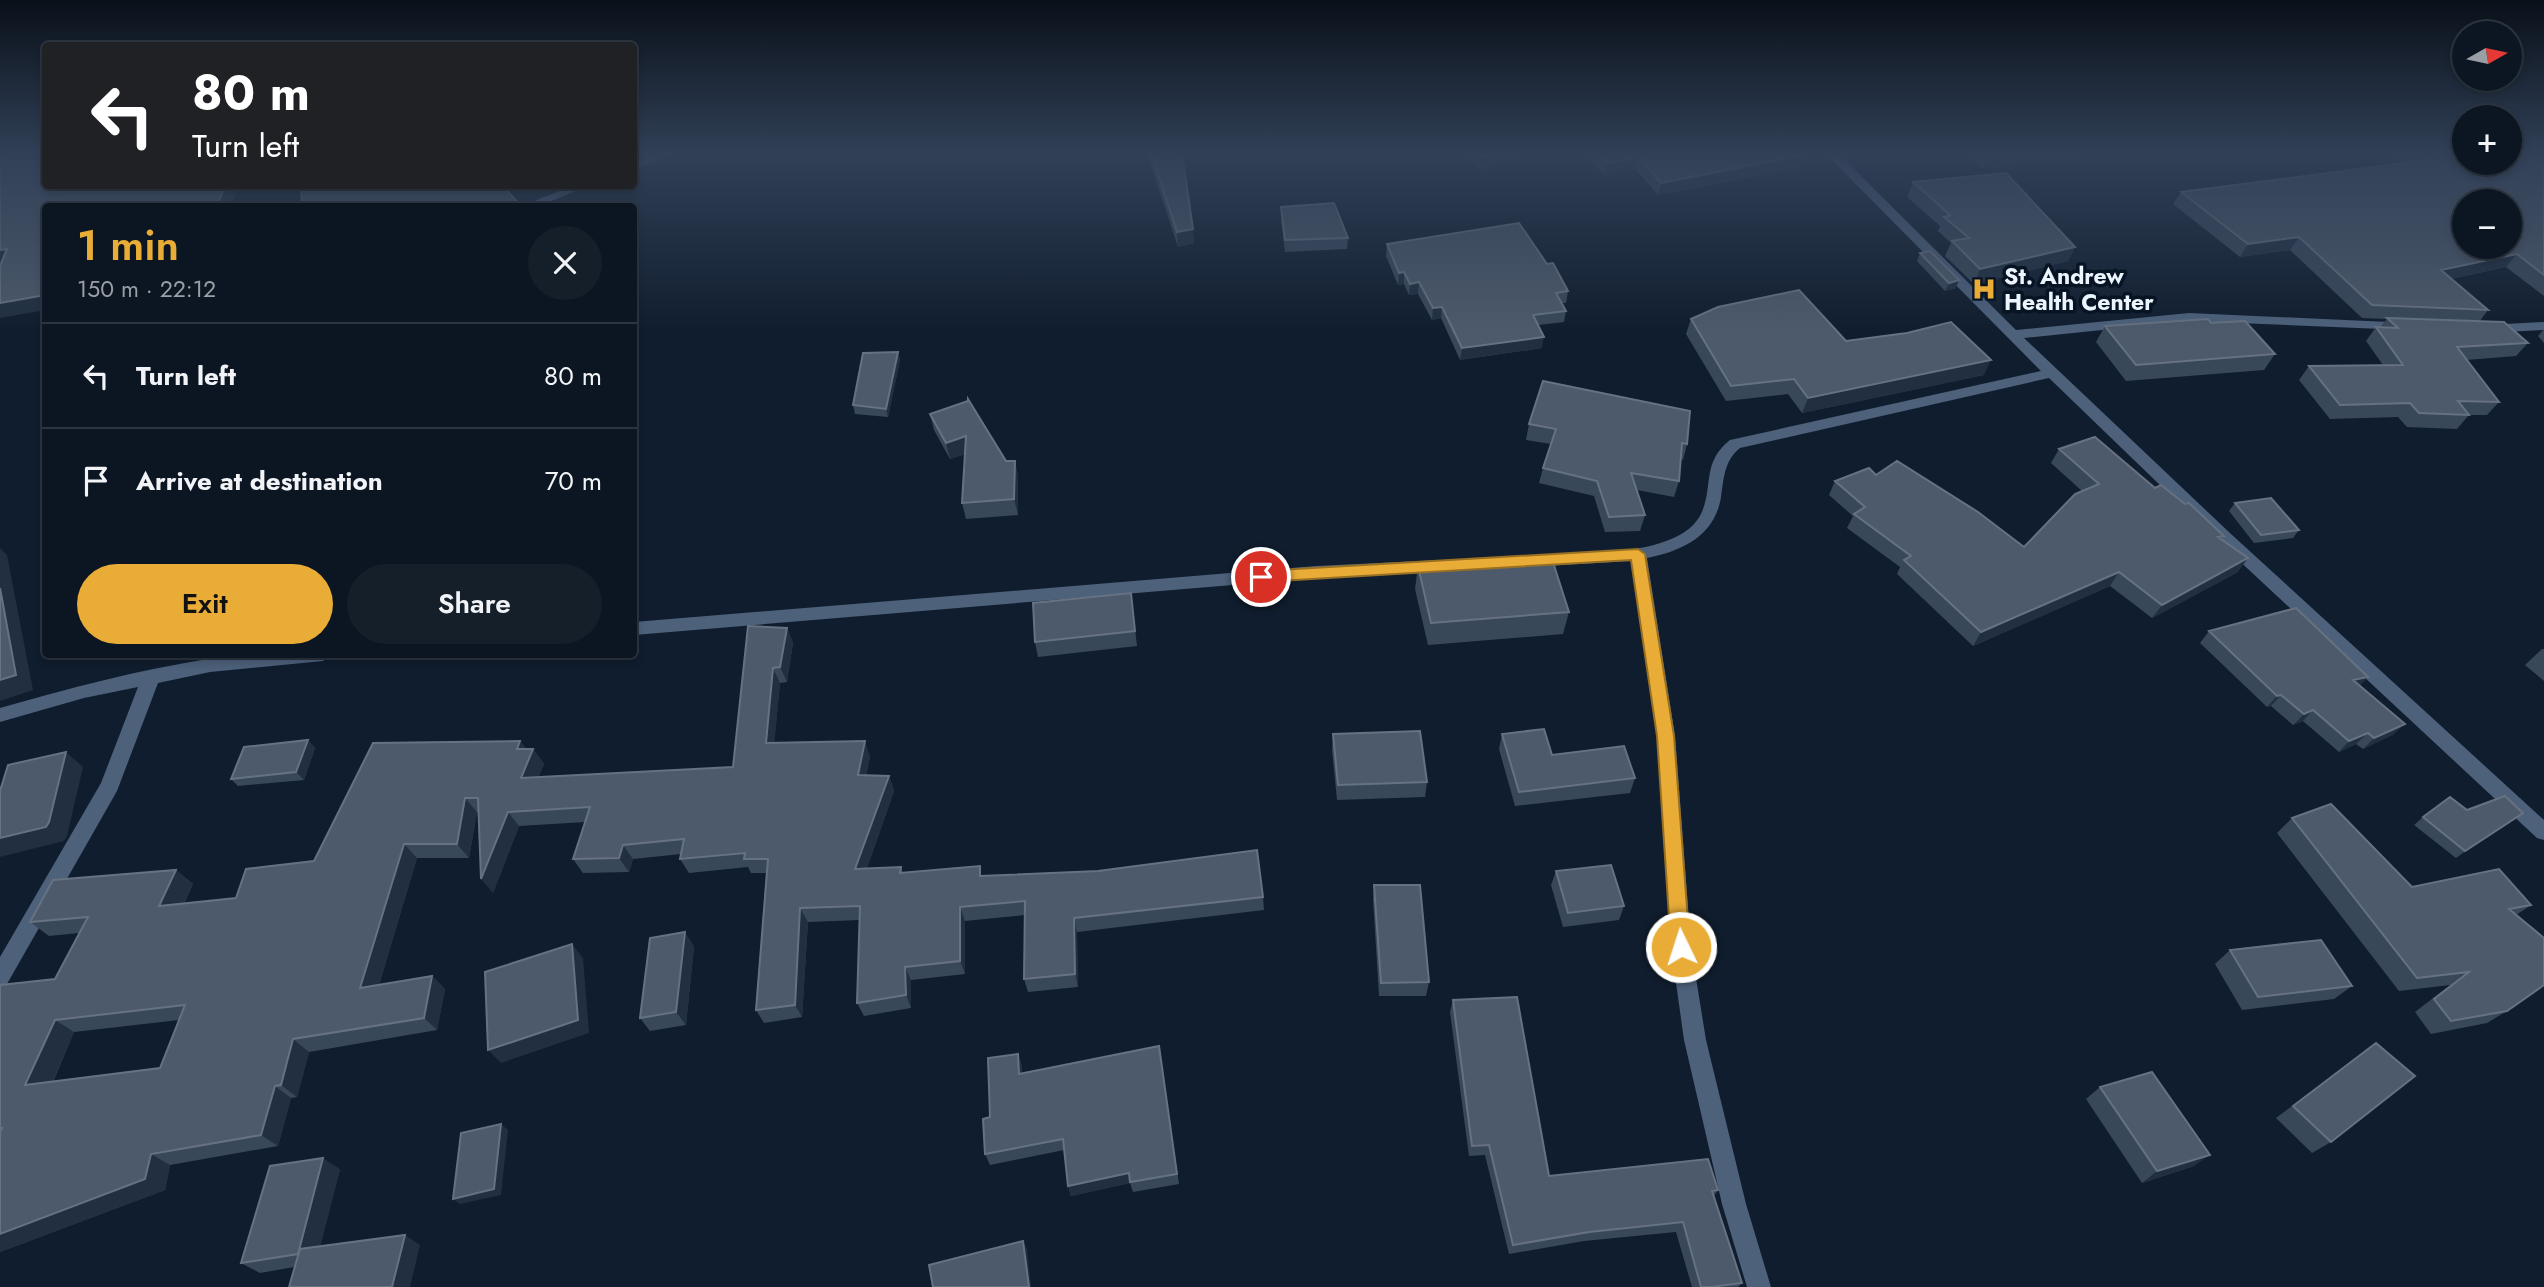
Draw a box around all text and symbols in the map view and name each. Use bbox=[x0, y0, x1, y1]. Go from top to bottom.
north arrow bbox=[2452, 21, 2522, 91]
map controls bbox=[2452, 21, 2522, 259]
text: 80 m bbox=[192, 58, 310, 128]
icon: left bbox=[77, 70, 168, 161]
button: + bbox=[2452, 105, 2522, 175]
text: Turn left bbox=[192, 123, 299, 169]
button: − bbox=[2452, 189, 2522, 259]
text: 1 min bbox=[77, 215, 179, 276]
button: close bbox=[528, 226, 602, 300]
place label: St. Andrew Health Center bbox=[2004, 259, 2154, 319]
text: 150 m · 22:12 bbox=[77, 272, 216, 306]
hospital icon: St. Andrew Health Center bbox=[1970, 275, 1998, 303]
icon: left bbox=[77, 357, 115, 395]
text: Turn left bbox=[136, 357, 236, 395]
text: 80 m bbox=[544, 357, 602, 395]
icon: arrive bbox=[77, 462, 115, 500]
text: Arrive at destination bbox=[136, 462, 383, 500]
text: 70 m bbox=[545, 462, 602, 500]
pin bbox=[1231, 547, 1291, 607]
icon: arrive bbox=[1242, 558, 1280, 596]
button: Exit bbox=[77, 564, 333, 644]
button: Share bbox=[347, 564, 602, 644]
position arrow bbox=[1644, 910, 1718, 984]

